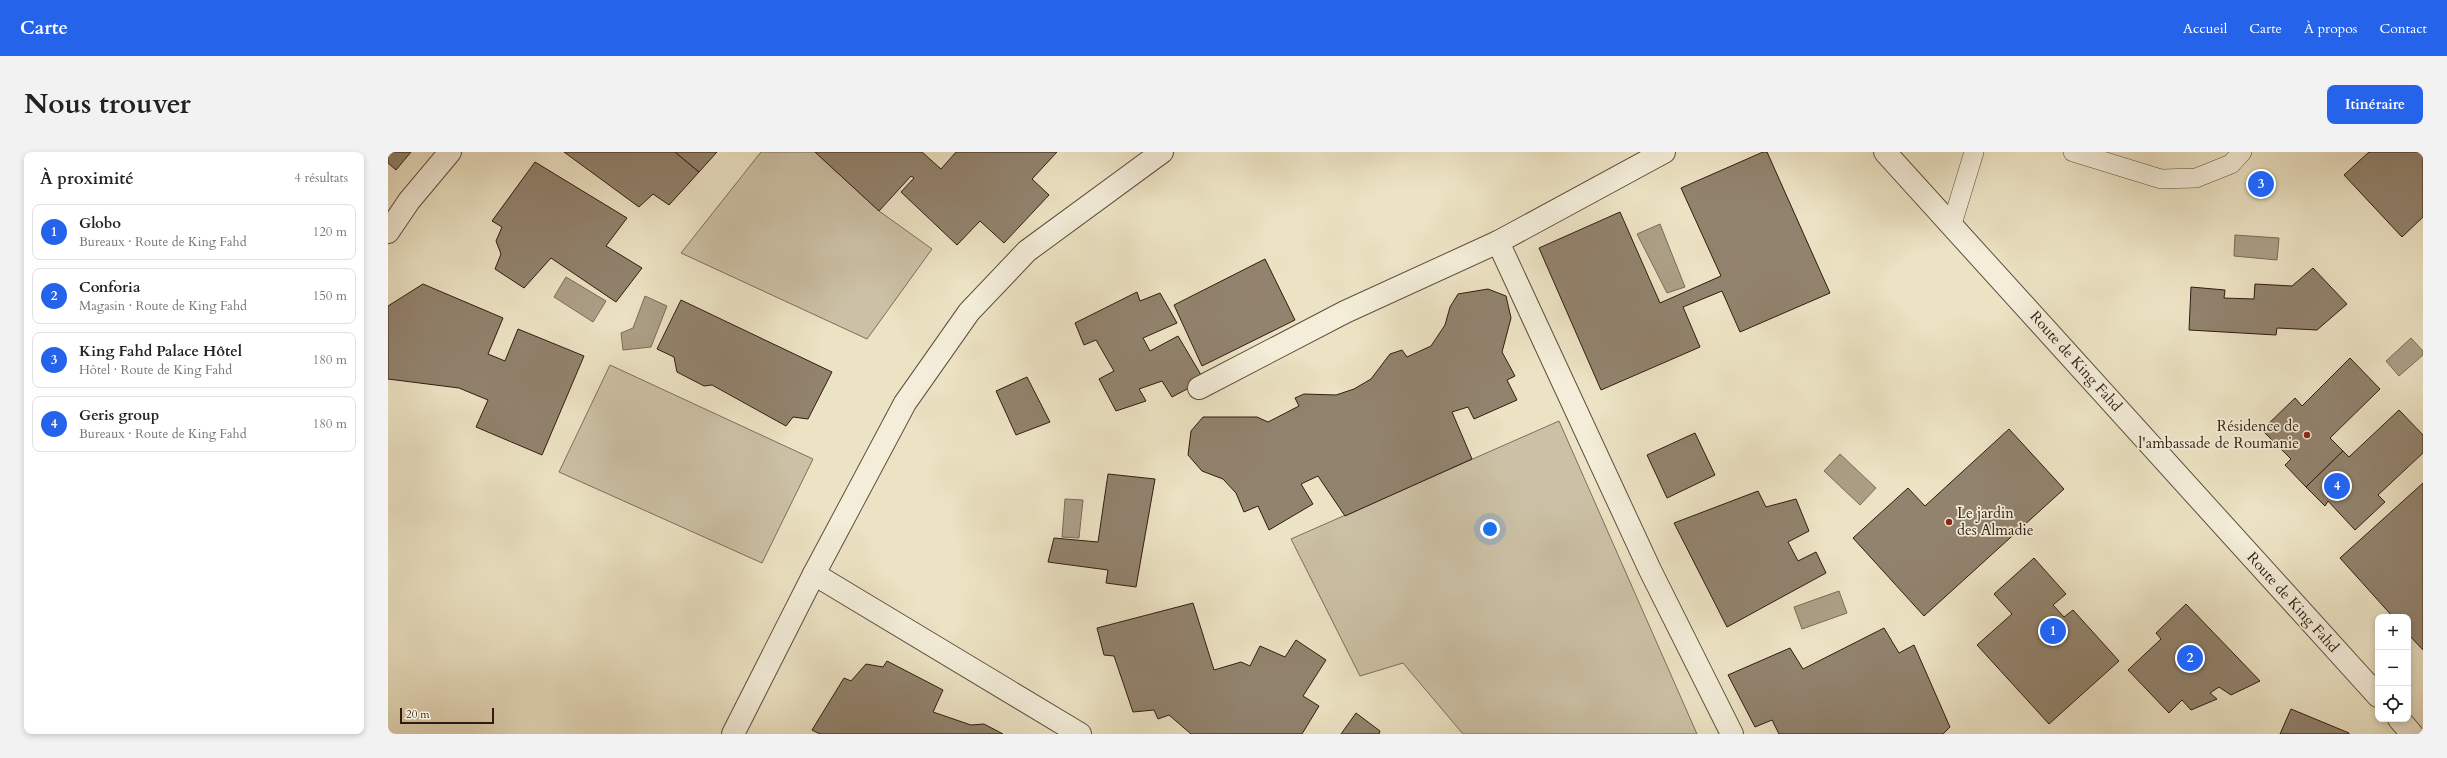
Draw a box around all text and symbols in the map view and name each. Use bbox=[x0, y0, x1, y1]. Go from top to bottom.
text: Carte bbox=[20, 15, 68, 41]
text: Accueil bbox=[2183, 19, 2227, 38]
text: Carte bbox=[2249, 19, 2282, 38]
text: À propos bbox=[2304, 19, 2357, 38]
text: Contact bbox=[2379, 19, 2427, 38]
text: Nous trouver bbox=[24, 85, 191, 123]
button: Itinéraire bbox=[2327, 85, 2423, 124]
text: À proximité bbox=[40, 167, 134, 190]
text: 4 résultats bbox=[294, 169, 348, 187]
pin: 3 bbox=[2248, 169, 2274, 199]
text: Globo bbox=[79, 213, 121, 233]
text: 1 bbox=[51, 223, 57, 241]
text: 120 m bbox=[313, 223, 347, 241]
text: Bureaux · Route de King Fahd bbox=[79, 233, 247, 251]
text: Conforia bbox=[79, 277, 140, 297]
text: 2 bbox=[51, 287, 57, 305]
text: 150 m bbox=[313, 287, 347, 305]
text: Magasin · Route de King Fahd bbox=[79, 297, 247, 315]
street label: Route de King Fahd bbox=[2025, 306, 2127, 416]
text: King Fahd Palace Hôtel bbox=[79, 341, 242, 361]
text: 3 bbox=[51, 351, 57, 369]
text: 180 m bbox=[313, 351, 347, 369]
text: Hôtel · Route de King Fahd bbox=[79, 361, 232, 379]
text: Geris group bbox=[79, 405, 159, 425]
text: 4 bbox=[51, 415, 57, 433]
text: 180 m bbox=[313, 415, 347, 433]
place label: Résidence de l'ambassade de Roumanie bbox=[2138, 416, 2299, 453]
text: Bureaux · Route de King Fahd bbox=[79, 425, 247, 443]
marker: Résidence de l'ambassade de Roumanie bbox=[2302, 430, 2312, 440]
pin: 4 bbox=[2324, 471, 2350, 501]
place label: Le jardin des Almadie bbox=[1957, 503, 2034, 540]
marker: Le jardin des Almadie bbox=[1944, 517, 1954, 527]
your location bbox=[1480, 519, 1500, 539]
street label: Route de King Fahd bbox=[2242, 547, 2344, 657]
map controls bbox=[2375, 614, 2411, 722]
button: + bbox=[2375, 614, 2411, 650]
pin: 1 bbox=[2040, 616, 2066, 646]
pin: 2 bbox=[2177, 643, 2203, 673]
button: − bbox=[2375, 650, 2411, 686]
button: locate bbox=[2375, 686, 2411, 722]
scale bar bbox=[400, 706, 494, 725]
text: 20 m bbox=[406, 707, 430, 722]

